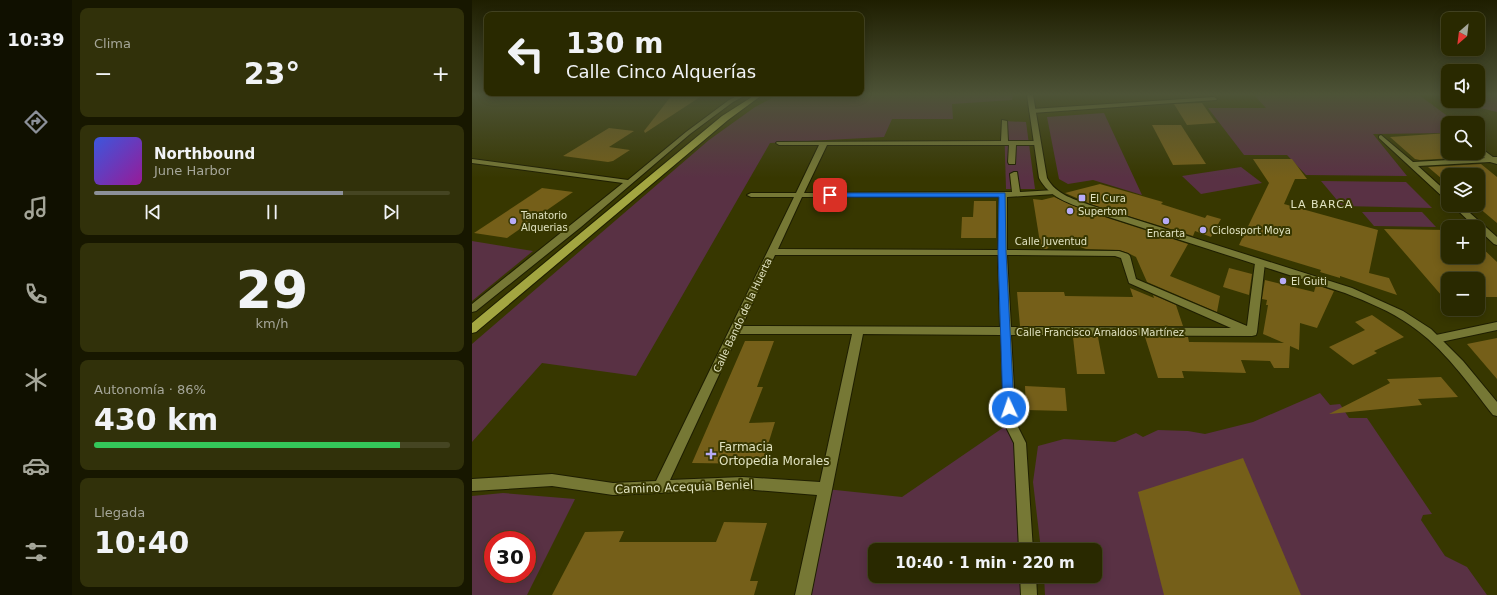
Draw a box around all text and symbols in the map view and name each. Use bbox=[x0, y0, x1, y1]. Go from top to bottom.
north arrow bbox=[1441, 12, 1485, 56]
map controls bbox=[1441, 12, 1485, 316]
text: 130 m bbox=[566, 27, 663, 60]
icon: left bbox=[500, 28, 552, 80]
text: 10:39 bbox=[7, 29, 65, 50]
text: Clima bbox=[94, 36, 131, 51]
text: 23° bbox=[244, 56, 300, 91]
text: − bbox=[94, 61, 112, 86]
text: + bbox=[432, 61, 450, 86]
text: Calle Cinco Alquerías bbox=[566, 61, 756, 82]
button: sound bbox=[1441, 64, 1485, 108]
icon: directions bbox=[22, 108, 50, 136]
button: search bbox=[1441, 116, 1485, 160]
text: Northbound bbox=[154, 145, 255, 163]
text: June Harbor bbox=[154, 163, 231, 178]
button: layers bbox=[1441, 168, 1485, 212]
pin bbox=[813, 178, 847, 212]
icon: arrive bbox=[819, 184, 841, 206]
marker: El Cura bbox=[1077, 193, 1087, 203]
place label: El Cura bbox=[1090, 193, 1126, 204]
icon: music bbox=[22, 194, 50, 222]
district label: LA BARCA bbox=[1291, 198, 1353, 211]
icon: previous bbox=[142, 201, 164, 223]
icon: pause bbox=[261, 201, 283, 223]
icon: next bbox=[380, 201, 402, 223]
marker: Supertom bbox=[1065, 206, 1075, 216]
place label: Supertom bbox=[1078, 206, 1127, 217]
place label: Tanatorio Alquerias bbox=[520, 210, 568, 233]
marker: Tanatorio Alquerias bbox=[508, 216, 518, 226]
marker: Encarta bbox=[1161, 216, 1171, 226]
button: + bbox=[1441, 220, 1485, 264]
marker: Ciclosport Moya bbox=[1198, 225, 1208, 235]
place label: Ciclosport Moya bbox=[1211, 225, 1291, 236]
place label: Encarta bbox=[1147, 228, 1185, 239]
street label: Calle Juventud bbox=[1015, 236, 1087, 247]
street label: Calle Bando de la Huerta bbox=[711, 256, 774, 374]
text: 29 bbox=[236, 260, 308, 320]
button: − bbox=[1441, 272, 1485, 316]
marker: El Guiti bbox=[1278, 276, 1288, 286]
place label: El Guiti bbox=[1291, 276, 1327, 287]
icon: phone bbox=[22, 280, 50, 308]
text: km/h bbox=[256, 316, 288, 331]
street label: Calle Francisco Arnaldos Martínez bbox=[1016, 327, 1184, 338]
icon: climate bbox=[22, 366, 50, 394]
text: Autonomía · 86% bbox=[94, 382, 206, 397]
position arrow bbox=[988, 387, 1030, 429]
text: 430 km bbox=[94, 402, 218, 437]
place label: Farmacia Ortopedia Morales bbox=[719, 440, 830, 468]
marker: Farmacia Ortopedia Morales bbox=[706, 449, 716, 459]
icon: car bbox=[22, 452, 50, 480]
street label: Camino Acequia Beniel bbox=[615, 478, 753, 496]
text: Llegada bbox=[94, 505, 145, 520]
text: 10:40 bbox=[94, 525, 190, 560]
speed limit sign: 30 bbox=[484, 531, 536, 583]
icon: filters bbox=[22, 538, 50, 566]
text: 10:40 · 1 min · 220 m bbox=[895, 554, 1075, 572]

